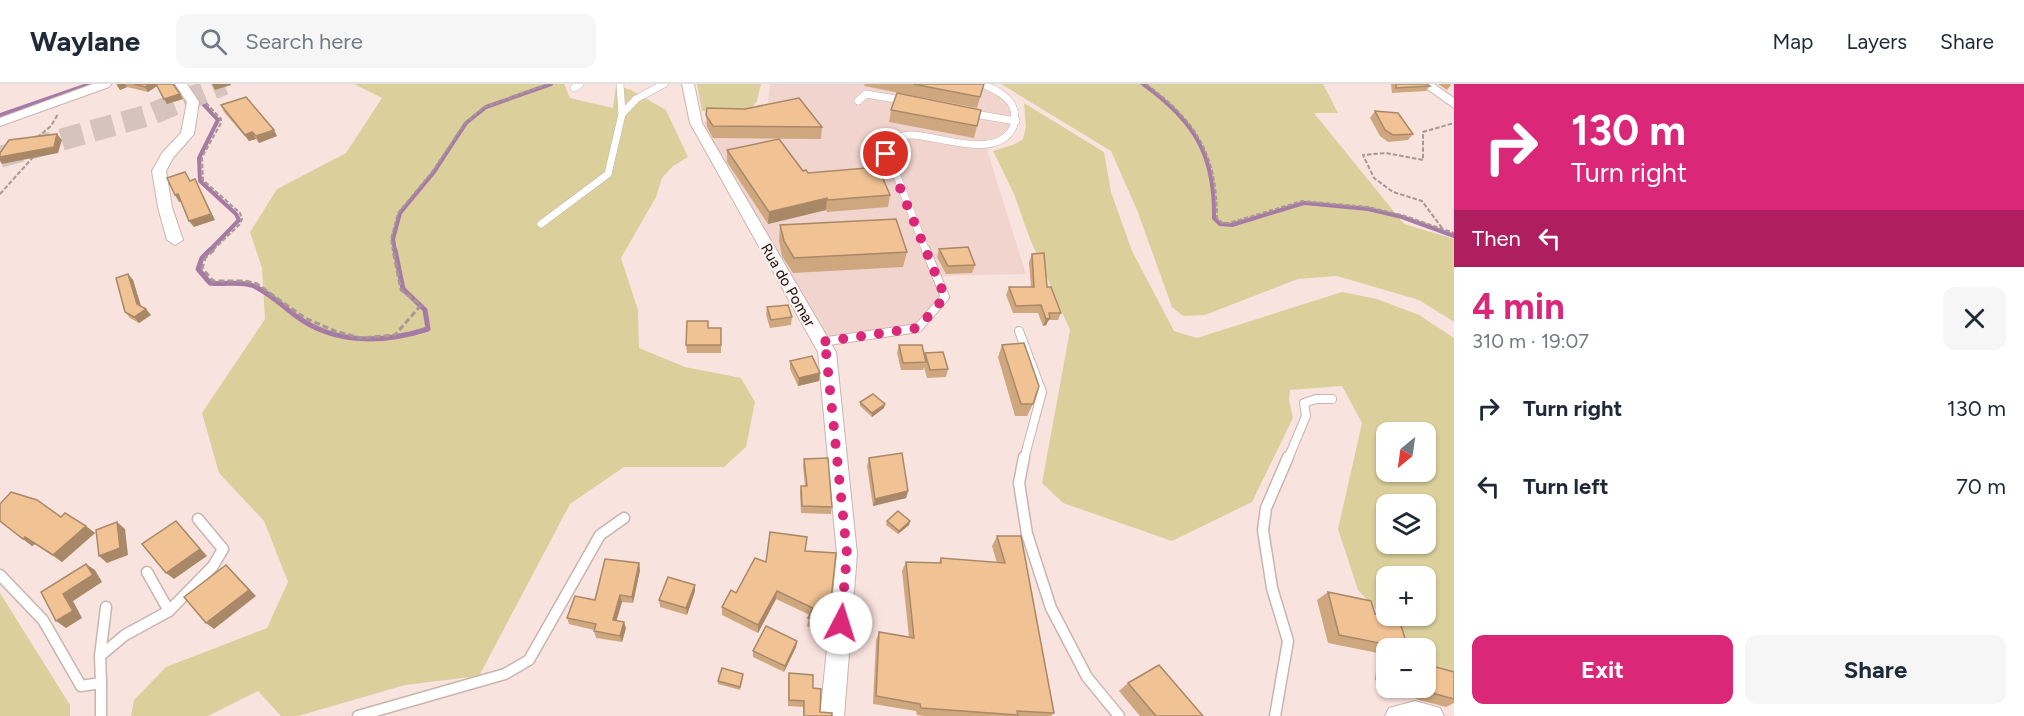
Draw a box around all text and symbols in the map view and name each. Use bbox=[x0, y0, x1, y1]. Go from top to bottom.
search box bbox=[176, 14, 596, 68]
text: Waylane bbox=[30, 24, 140, 58]
icon: search bbox=[197, 25, 230, 58]
text: Search here bbox=[245, 28, 363, 55]
text: Map bbox=[1773, 29, 1813, 54]
text: Layers bbox=[1846, 29, 1907, 54]
text: Share bbox=[1940, 29, 1994, 54]
text: 130 m bbox=[1571, 105, 1686, 156]
icon: right bbox=[1472, 108, 1550, 186]
pin bbox=[860, 128, 911, 179]
icon: arrive bbox=[869, 137, 902, 170]
text: Turn right bbox=[1571, 156, 1687, 189]
icon: left bbox=[1533, 222, 1566, 255]
text: Then bbox=[1472, 225, 1521, 252]
street label: Rua do Pomar bbox=[757, 240, 819, 330]
text: 4 min bbox=[1472, 285, 1565, 328]
button: close bbox=[1943, 287, 2006, 350]
text: 310 m · 19:07 bbox=[1472, 329, 1589, 353]
icon: right bbox=[1472, 392, 1505, 425]
text: Turn right bbox=[1523, 395, 1622, 422]
text: 130 m bbox=[1947, 395, 2006, 422]
north arrow bbox=[1376, 422, 1436, 482]
map controls bbox=[1376, 422, 1436, 698]
icon: left bbox=[1472, 470, 1505, 503]
text: Turn left bbox=[1523, 473, 1609, 500]
text: 70 m bbox=[1956, 473, 2006, 500]
button: layers bbox=[1376, 494, 1436, 554]
button: + bbox=[1376, 566, 1436, 626]
position arrow bbox=[809, 591, 873, 655]
button: Exit bbox=[1472, 635, 1733, 704]
button: Share bbox=[1745, 635, 2006, 704]
button: − bbox=[1376, 638, 1436, 698]

